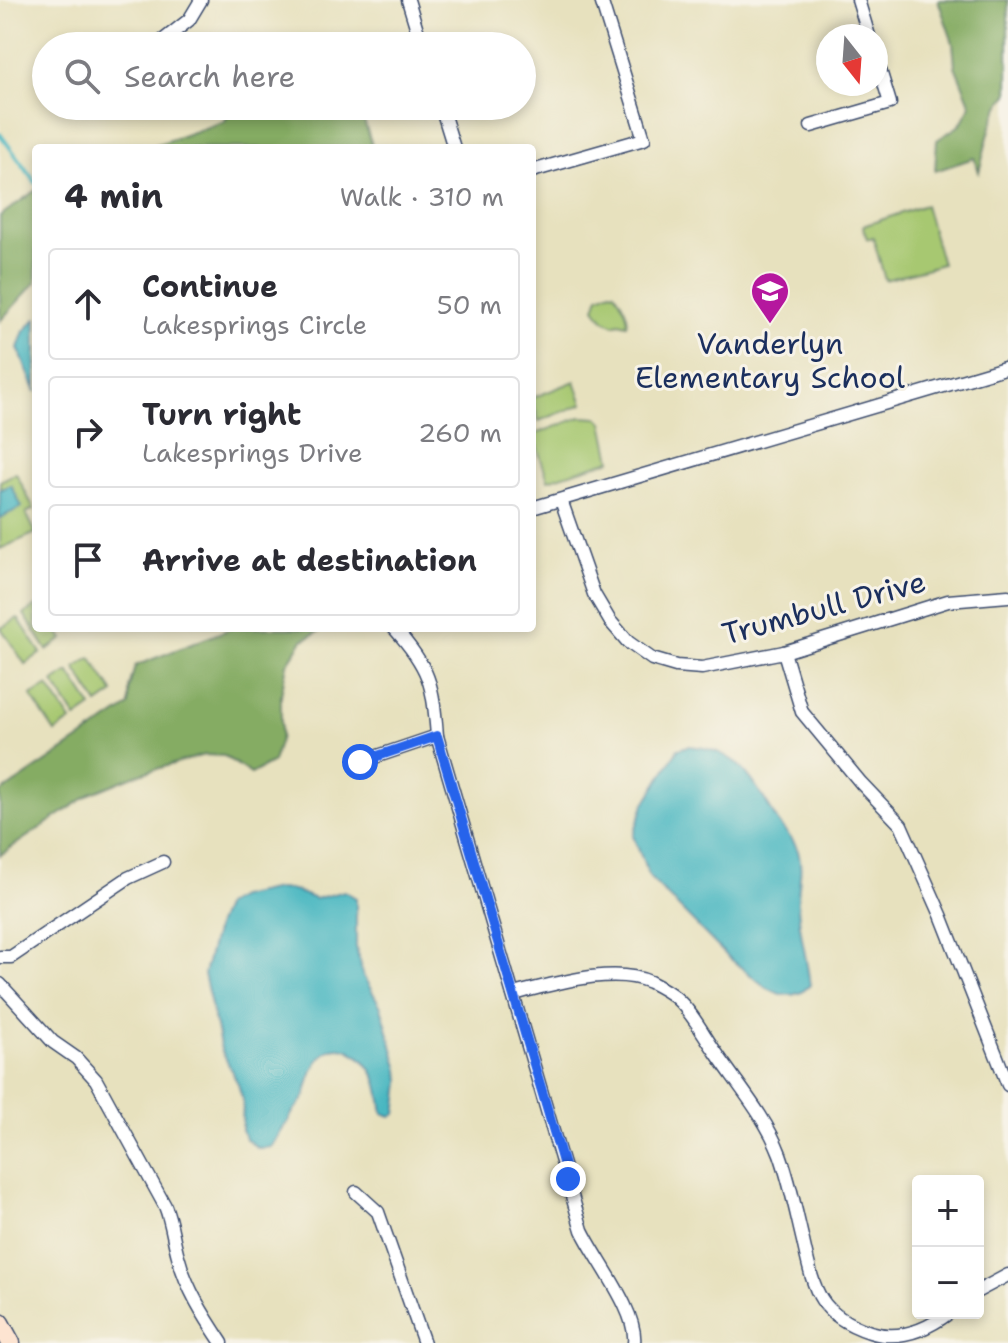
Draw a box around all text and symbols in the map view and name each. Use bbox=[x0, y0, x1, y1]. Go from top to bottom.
north arrow bbox=[816, 24, 888, 96]
search box bbox=[32, 32, 536, 120]
icon: search bbox=[60, 54, 104, 98]
text: Search here bbox=[124, 56, 295, 97]
text: 4 min bbox=[64, 173, 163, 219]
text: Walk · 310 m bbox=[340, 179, 504, 214]
text: Continue bbox=[142, 266, 278, 307]
school or university icon: Vanderlyn Elementary School bbox=[749, 270, 791, 325]
icon: ahead bbox=[66, 282, 110, 326]
text: 50 m bbox=[437, 287, 502, 322]
text: Lakesprings Circle bbox=[142, 307, 367, 342]
place label: Vanderlyn Elementary School bbox=[635, 323, 905, 398]
text: Turn right bbox=[142, 394, 301, 435]
icon: right bbox=[66, 410, 110, 454]
text: 260 m bbox=[418, 415, 502, 450]
text: Lakesprings Drive bbox=[142, 435, 363, 470]
icon: arrive bbox=[66, 538, 110, 582]
text: Arrive at destination bbox=[142, 540, 477, 581]
street label: Trumbull Drive bbox=[717, 561, 930, 654]
route start bbox=[342, 744, 378, 780]
route end bbox=[550, 1161, 586, 1197]
map controls bbox=[912, 1175, 984, 1319]
button: + bbox=[912, 1175, 984, 1247]
button: − bbox=[912, 1247, 984, 1319]

